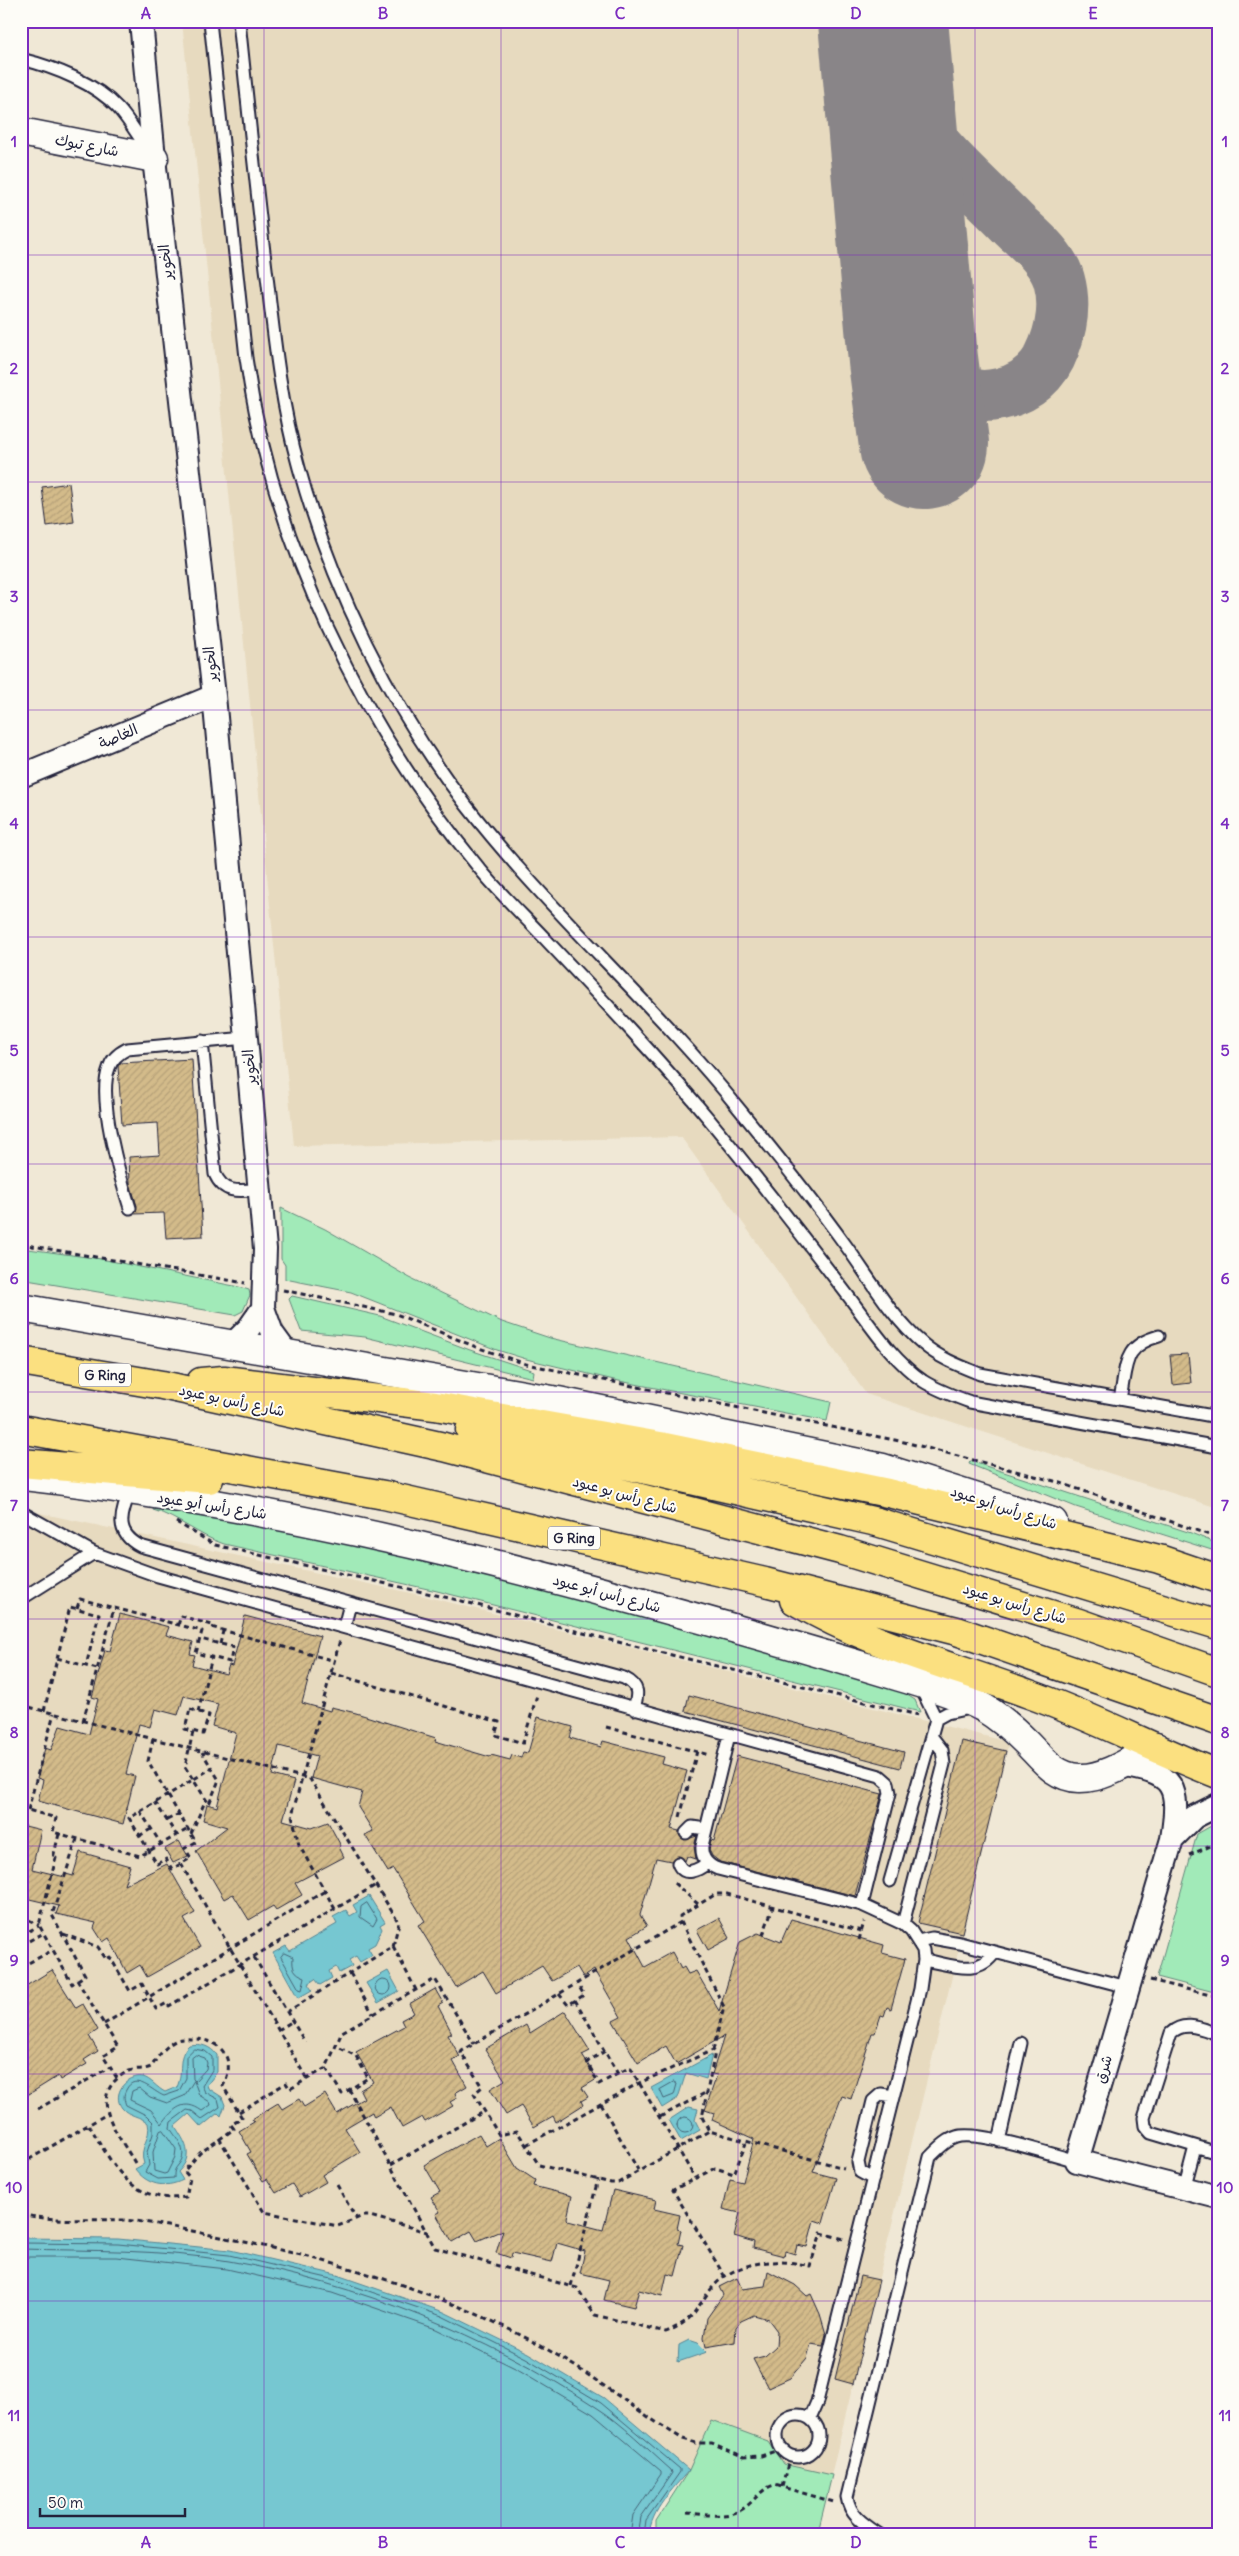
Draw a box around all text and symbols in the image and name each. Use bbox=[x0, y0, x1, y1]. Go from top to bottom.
text: A bbox=[141, 3, 151, 23]
text: B bbox=[378, 3, 389, 23]
text: C bbox=[615, 3, 626, 23]
text: D bbox=[850, 3, 862, 23]
text: E bbox=[1088, 3, 1098, 23]
street label: شارع تبوك bbox=[53, 130, 121, 161]
text: 1 bbox=[11, 131, 17, 151]
text: 1 bbox=[1222, 131, 1228, 151]
street label: الخوير bbox=[154, 243, 177, 283]
text: 2 bbox=[10, 358, 19, 378]
text: 2 bbox=[1221, 358, 1230, 378]
text: 3 bbox=[9, 586, 19, 606]
text: 3 bbox=[1220, 586, 1230, 606]
street label: الخوير bbox=[199, 645, 222, 685]
street label: الغاصة bbox=[96, 719, 140, 753]
text: 4 bbox=[9, 813, 19, 833]
text: 4 bbox=[1220, 813, 1230, 833]
text: 5 bbox=[9, 1040, 19, 1060]
text: 5 bbox=[1220, 1040, 1230, 1060]
street label: الخوير bbox=[238, 1048, 260, 1088]
text: 6 bbox=[9, 1268, 19, 1288]
text: 6 bbox=[1220, 1268, 1230, 1288]
road number: G Ring bbox=[79, 1364, 131, 1386]
street label: شارع رأس بو عبود bbox=[177, 1380, 286, 1421]
street label: شارع رأس بو عبود bbox=[570, 1471, 679, 1518]
street label: شارع رأس أبو عبود bbox=[948, 1481, 1060, 1534]
street label: شارع رأس أبو عبود bbox=[156, 1487, 268, 1524]
text: 7 bbox=[10, 1495, 18, 1515]
text: 7 bbox=[1221, 1495, 1229, 1515]
road number: G Ring bbox=[548, 1526, 600, 1550]
street label: شارع رأس أبو عبود bbox=[551, 1569, 663, 1618]
street label: شارع رأس بو عبود bbox=[961, 1578, 1069, 1629]
text: 8 bbox=[9, 1722, 19, 1742]
text: 8 bbox=[1220, 1722, 1230, 1742]
text: 9 bbox=[9, 1950, 19, 1970]
text: 9 bbox=[1220, 1950, 1230, 1970]
street label: شرق bbox=[1090, 2053, 1116, 2085]
text: 10 bbox=[6, 2177, 22, 2197]
text: 10 bbox=[1217, 2177, 1233, 2197]
text: 11 bbox=[8, 2405, 20, 2425]
text: 11 bbox=[1219, 2405, 1231, 2425]
scale bar bbox=[40, 2486, 185, 2518]
text: 50 m bbox=[48, 2493, 83, 2512]
text: A bbox=[141, 2532, 151, 2552]
text: B bbox=[378, 2532, 389, 2552]
text: C bbox=[615, 2532, 626, 2552]
text: D bbox=[850, 2532, 862, 2552]
text: E bbox=[1088, 2532, 1098, 2552]

